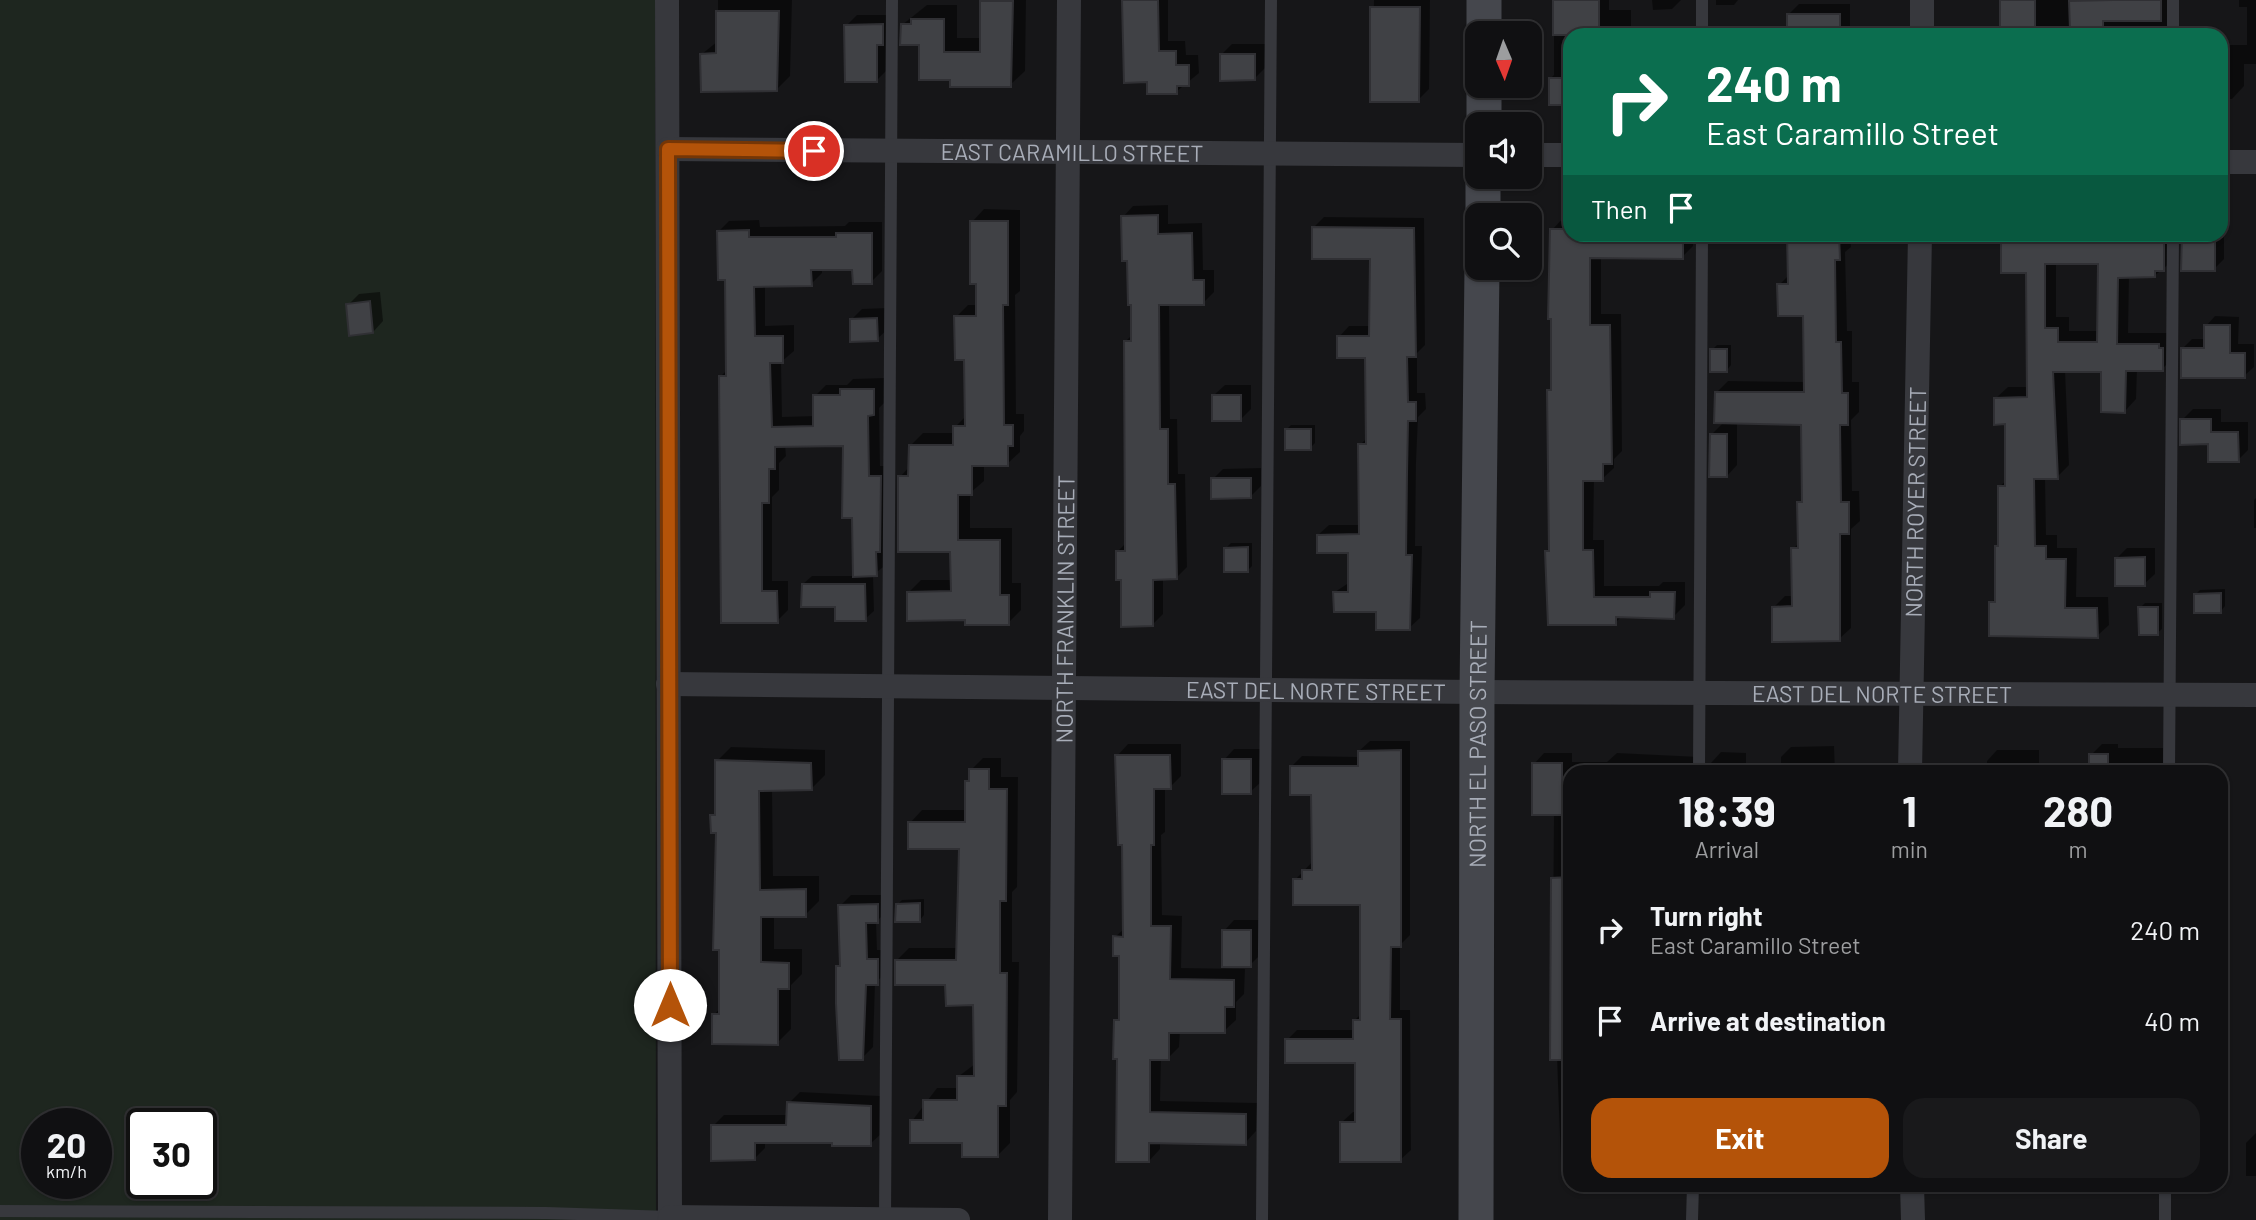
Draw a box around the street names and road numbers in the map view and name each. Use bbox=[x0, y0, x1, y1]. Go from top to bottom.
street label: EAST CARAMILLO STREET bbox=[940, 137, 1204, 167]
street label: NORTH ROYER STREET bbox=[1899, 386, 1931, 618]
street label: NORTH FRANKLIN STREET bbox=[1050, 475, 1079, 743]
street label: NORTH EL PASO STREET bbox=[1463, 620, 1492, 868]
street label: EAST DEL NORTE STREET bbox=[1186, 675, 1446, 706]
street label: EAST DEL NORTE STREET bbox=[1752, 679, 2012, 708]

